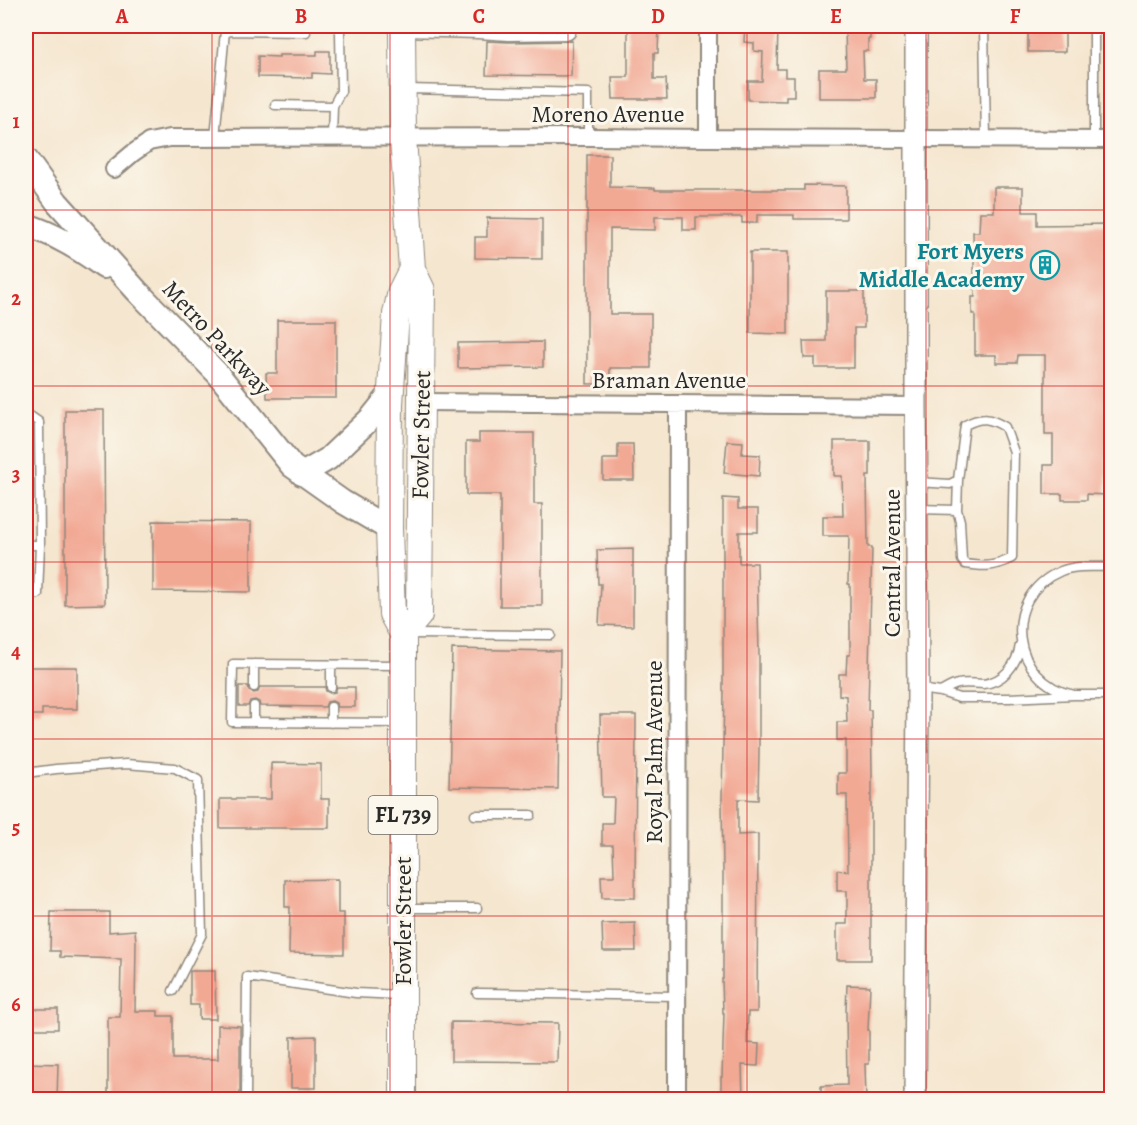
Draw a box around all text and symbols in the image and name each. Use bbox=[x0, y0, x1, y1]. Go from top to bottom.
text: A bbox=[115, 3, 129, 30]
text: B bbox=[295, 3, 307, 30]
text: C bbox=[473, 3, 485, 30]
text: D bbox=[651, 3, 665, 30]
text: E bbox=[830, 3, 842, 30]
text: F bbox=[1010, 3, 1021, 30]
street label: Moreno Avenue bbox=[532, 98, 684, 130]
text: 1 bbox=[12, 108, 20, 135]
place label: Fort Myers Middle Academy bbox=[858, 235, 1025, 295]
building icon: Fort Myers Middle Academy bbox=[1029, 249, 1061, 281]
street label: Metro Parkway bbox=[155, 273, 279, 403]
text: 2 bbox=[11, 285, 21, 312]
street label: Braman Avenue bbox=[592, 364, 746, 396]
street label: Fowler Street bbox=[404, 370, 438, 500]
text: 3 bbox=[12, 461, 20, 488]
street label: Central Avenue bbox=[876, 489, 908, 637]
text: 4 bbox=[11, 638, 21, 665]
street label: Royal Palm Avenue bbox=[638, 660, 670, 844]
road number: FL 739 bbox=[368, 796, 438, 834]
text: 5 bbox=[12, 814, 20, 841]
street label: Fowler Street bbox=[387, 856, 419, 986]
text: 6 bbox=[11, 991, 21, 1018]

